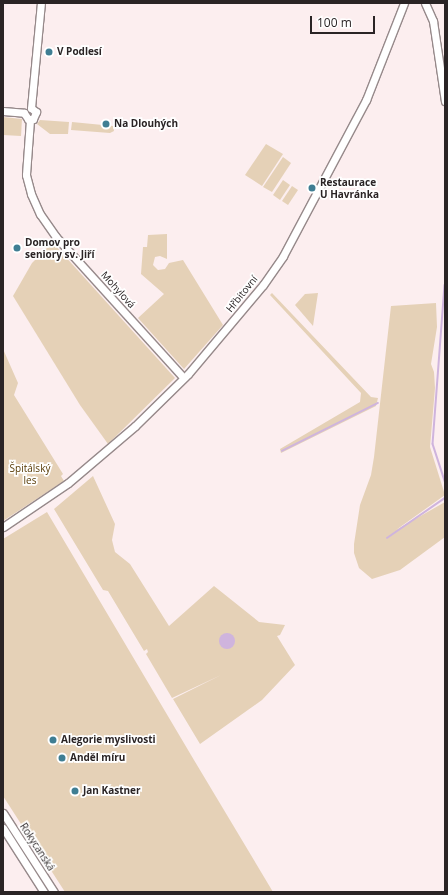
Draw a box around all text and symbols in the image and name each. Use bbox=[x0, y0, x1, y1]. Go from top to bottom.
scale bar bbox=[312, 8, 377, 34]
text: 100 m bbox=[317, 14, 352, 31]
place label: V Podlesí bbox=[57, 46, 102, 58]
marker: V Podlesí bbox=[44, 47, 54, 57]
place label: Na Dlouhých bbox=[114, 118, 178, 130]
marker: Na Dlouhých bbox=[101, 119, 111, 129]
place label: Restaurace U Havránka bbox=[320, 176, 379, 200]
marker: Restaurace U Havránka bbox=[307, 183, 317, 193]
place label: Domov pro seniory sv. Jiří bbox=[25, 236, 95, 260]
marker: Domov pro seniory sv. Jiří bbox=[12, 243, 22, 253]
street label: Mohylová bbox=[98, 269, 138, 311]
street label: Hřbitovní bbox=[224, 273, 260, 315]
park label: Špitálský les bbox=[10, 462, 50, 486]
place label: Alegorie myslivosti bbox=[61, 734, 156, 746]
marker: Alegorie myslivosti bbox=[48, 735, 58, 745]
place label: Anděl míru bbox=[70, 752, 125, 764]
marker: Anděl míru bbox=[57, 753, 67, 763]
place label: Jan Kastner bbox=[83, 785, 141, 797]
marker: Jan Kastner bbox=[70, 786, 80, 796]
street label: Rokycanská bbox=[17, 821, 57, 873]

